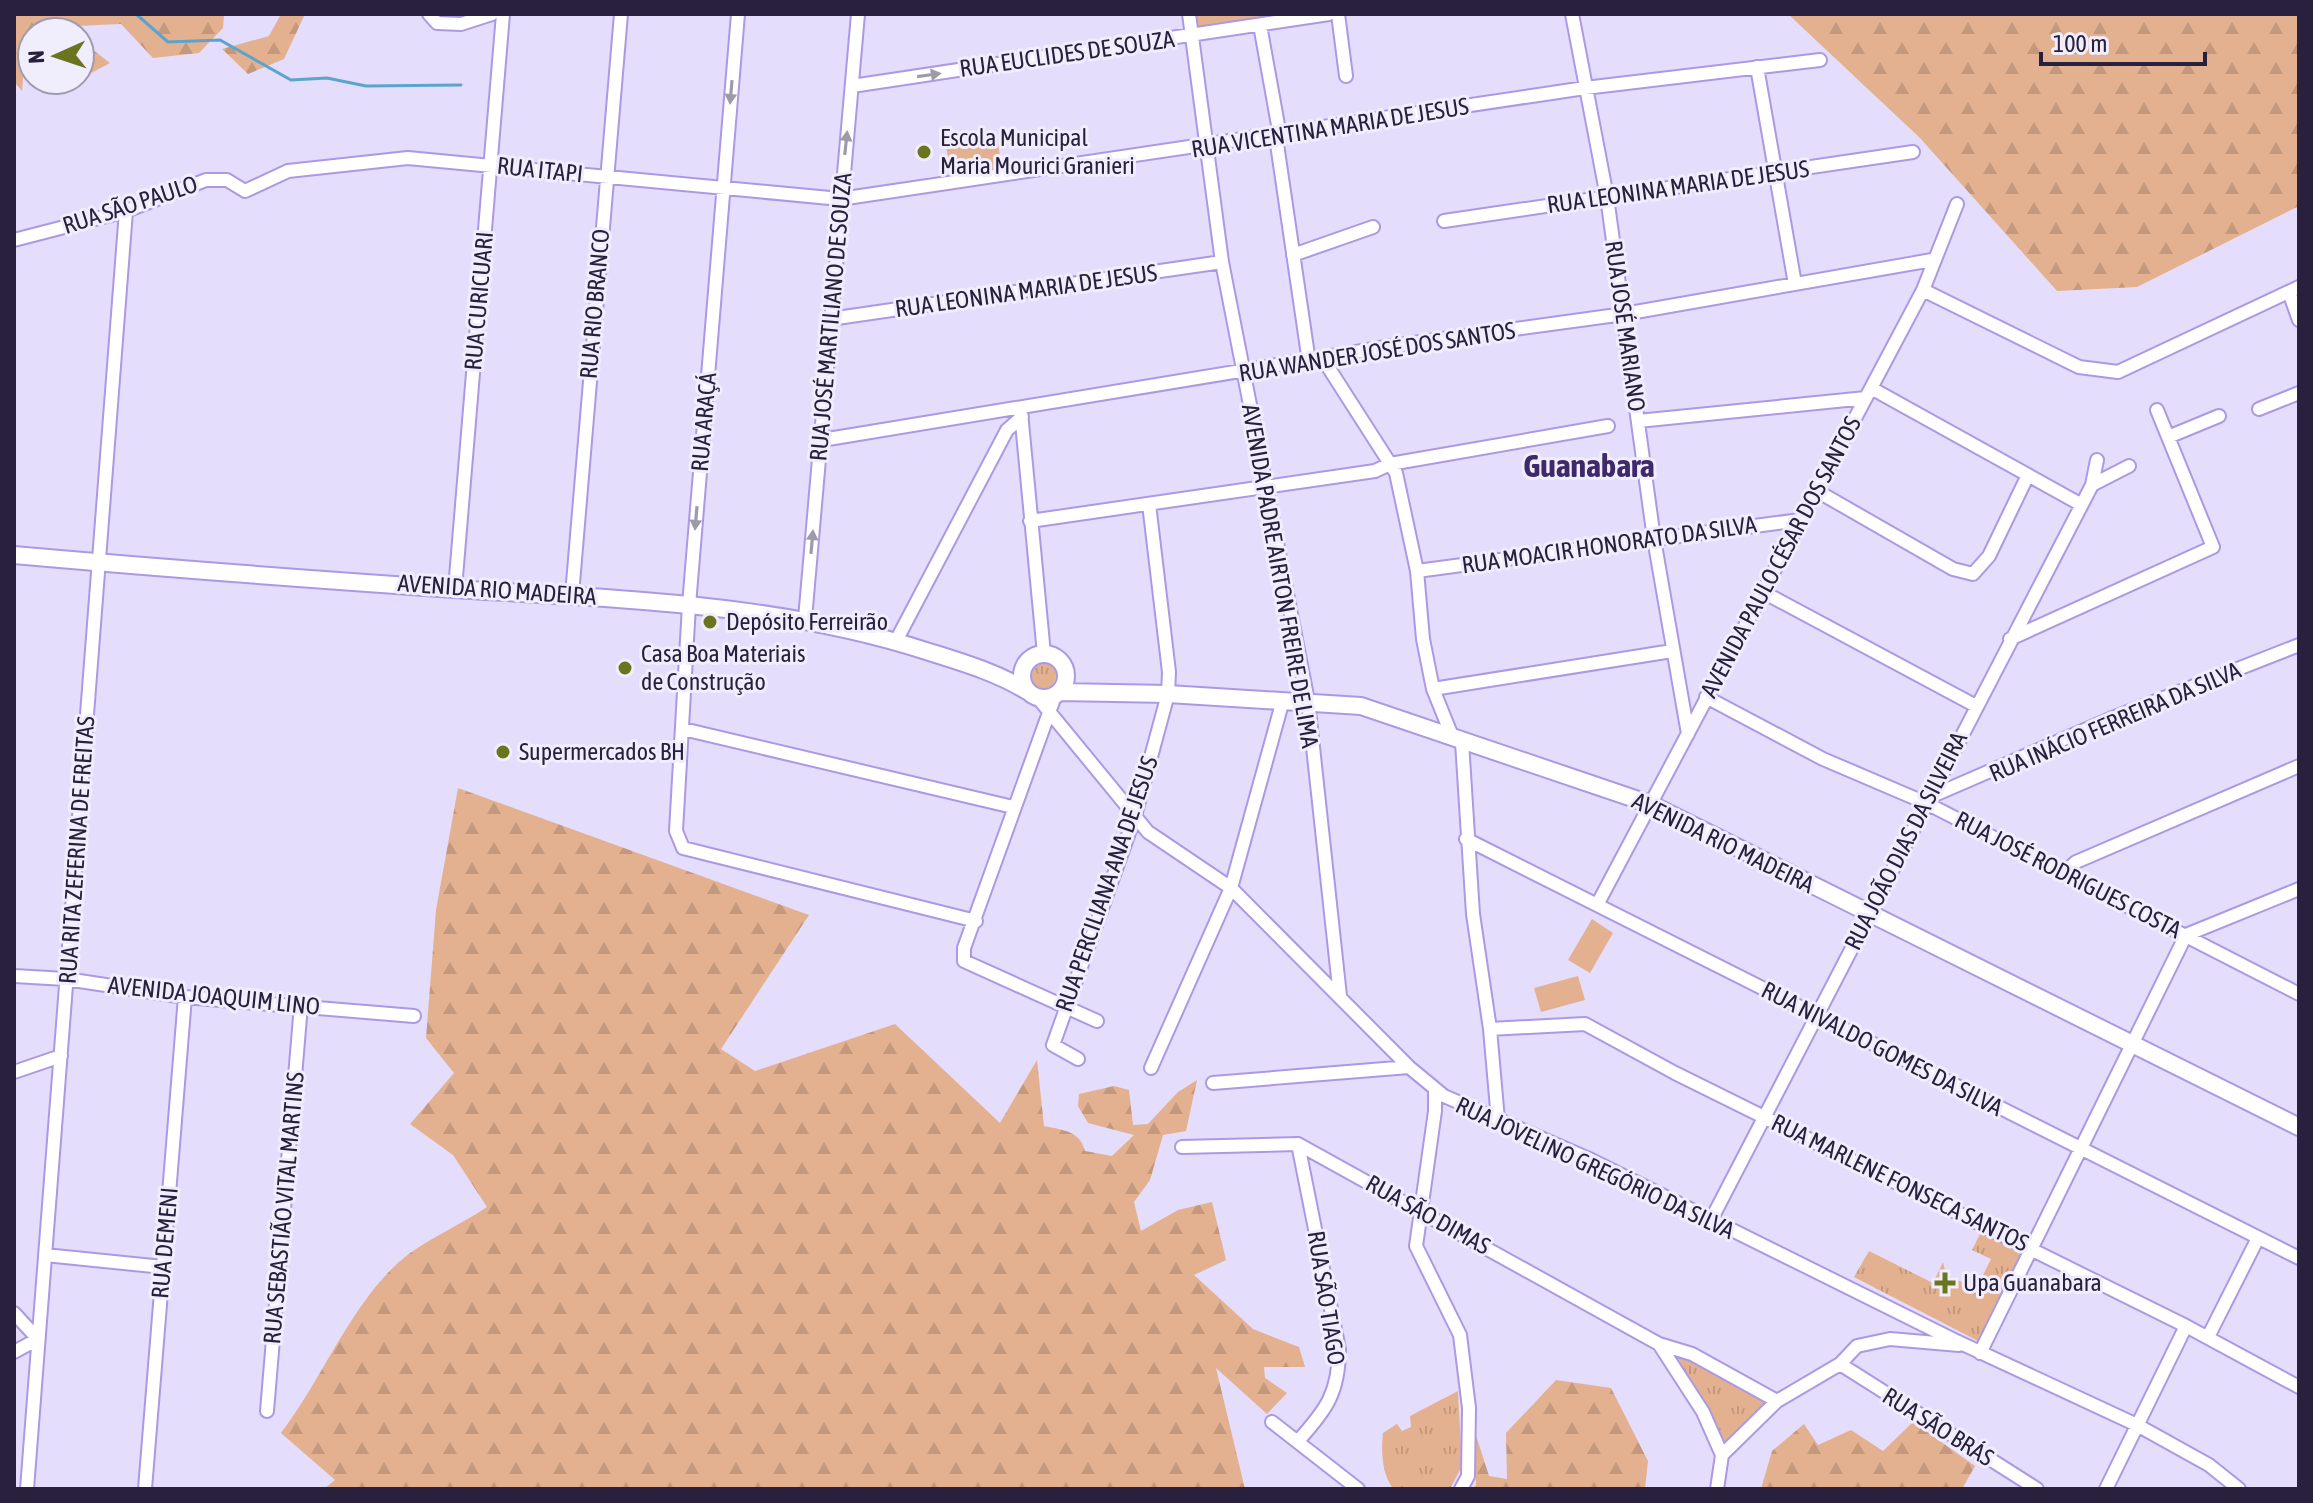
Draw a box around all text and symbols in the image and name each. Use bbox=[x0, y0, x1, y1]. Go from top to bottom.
north arrow bbox=[16, 16, 96, 96]
scale bar bbox=[2041, 16, 2205, 66]
street label: RUA EUCLIDES DE SOUZA bbox=[958, 25, 1176, 82]
text: 100 m bbox=[2053, 30, 2107, 57]
text: N bbox=[23, 50, 49, 64]
one-way arrow bbox=[917, 68, 942, 81]
one-way arrow bbox=[725, 80, 738, 105]
street label: RUA VICENTINA MARIA DE JESUS bbox=[1189, 92, 1470, 163]
place label: Escola Municipal Maria Mourici Granieri bbox=[940, 124, 1135, 179]
one-way arrow bbox=[840, 130, 853, 155]
marker: Escola Municipal Maria Mourici Granieri bbox=[915, 143, 933, 161]
street label: RUA ITAPI bbox=[496, 152, 584, 187]
street label: RUA LEONINA MARIA DE JESUS bbox=[1545, 155, 1811, 218]
street label: RUA SÃO PAULO bbox=[59, 170, 201, 239]
street label: RUA JOSÉ MARTILIANO DE SOUZA bbox=[804, 171, 857, 462]
street label: RUA RIO BRANCO bbox=[575, 228, 614, 380]
street label: RUA CURICUARI bbox=[459, 230, 498, 371]
street label: RUA JOSÉ MARIANO bbox=[1600, 239, 1651, 413]
street label: RUA LEONINA MARIA DE JESUS bbox=[893, 259, 1159, 322]
street label: RUA WANDER JOSÉ DOS SANTOS bbox=[1237, 316, 1517, 387]
street label: RUA ARAÇÁ bbox=[686, 371, 721, 473]
street label: AVENIDA PADRE AIRTON FREIRE DE LIMA bbox=[1237, 402, 1324, 750]
street label: AVENIDA PAULO CÉSAR DOS SANTOS bbox=[1695, 412, 1866, 702]
district label: Guanabara bbox=[1523, 447, 1655, 484]
one-way arrow bbox=[689, 506, 702, 531]
street label: RUA MOACIR HONORATO DA SILVA bbox=[1460, 510, 1758, 579]
one-way arrow bbox=[806, 529, 819, 554]
street label: AVENIDA RIO MADEIRA bbox=[397, 569, 597, 610]
place label: Depósito Ferreirão bbox=[726, 608, 888, 635]
marker: Depósito Ferreirão bbox=[701, 613, 719, 631]
place label: Casa Boa Materiais de Construção bbox=[641, 640, 806, 695]
street label: RUA INÁCIO FERREIRA DA SILVA bbox=[1985, 656, 2245, 787]
marker: Casa Boa Materiais de Construção bbox=[616, 659, 634, 677]
street label: RUA RITA ZEFERINA DE FREITAS bbox=[54, 715, 99, 985]
street label: RUA JOÃO DIAS DA SILVEIRA bbox=[1839, 727, 1972, 954]
place label: Supermercados BH bbox=[519, 738, 685, 765]
marker: Supermercados BH bbox=[494, 743, 512, 761]
street label: RUA PERCILIANA ANA DE JESUS bbox=[1050, 753, 1163, 1015]
street label: AVENIDA RIO MADEIRA bbox=[1628, 787, 1819, 898]
street label: RUA JOSÉ RODRIGUES COSTA bbox=[1951, 806, 2186, 943]
street label: AVENIDA JOAQUIM LINO bbox=[107, 971, 321, 1020]
street label: RUA NIVALDO GOMES DA SILVA bbox=[1757, 976, 2007, 1121]
street label: RUA SEBASTIÃO VITAL MARTINS bbox=[258, 1071, 309, 1345]
street label: RUA JOVELINO GREGÓRIO DA SILVA bbox=[1452, 1091, 1739, 1244]
street label: RUA MARLENE FONSECA SANTOS bbox=[1767, 1109, 2033, 1257]
street label: RUA SÃO DIMAS bbox=[1361, 1169, 1495, 1260]
street label: RUA DEMENI bbox=[146, 1186, 183, 1300]
street label: RUA SÃO TIAGO bbox=[1303, 1229, 1350, 1367]
place label: Upa Guanabara bbox=[1963, 1269, 2102, 1296]
marker: Upa Guanabara bbox=[1934, 1272, 1956, 1294]
street label: RUA SÃO BRÁS bbox=[1878, 1382, 1999, 1471]

